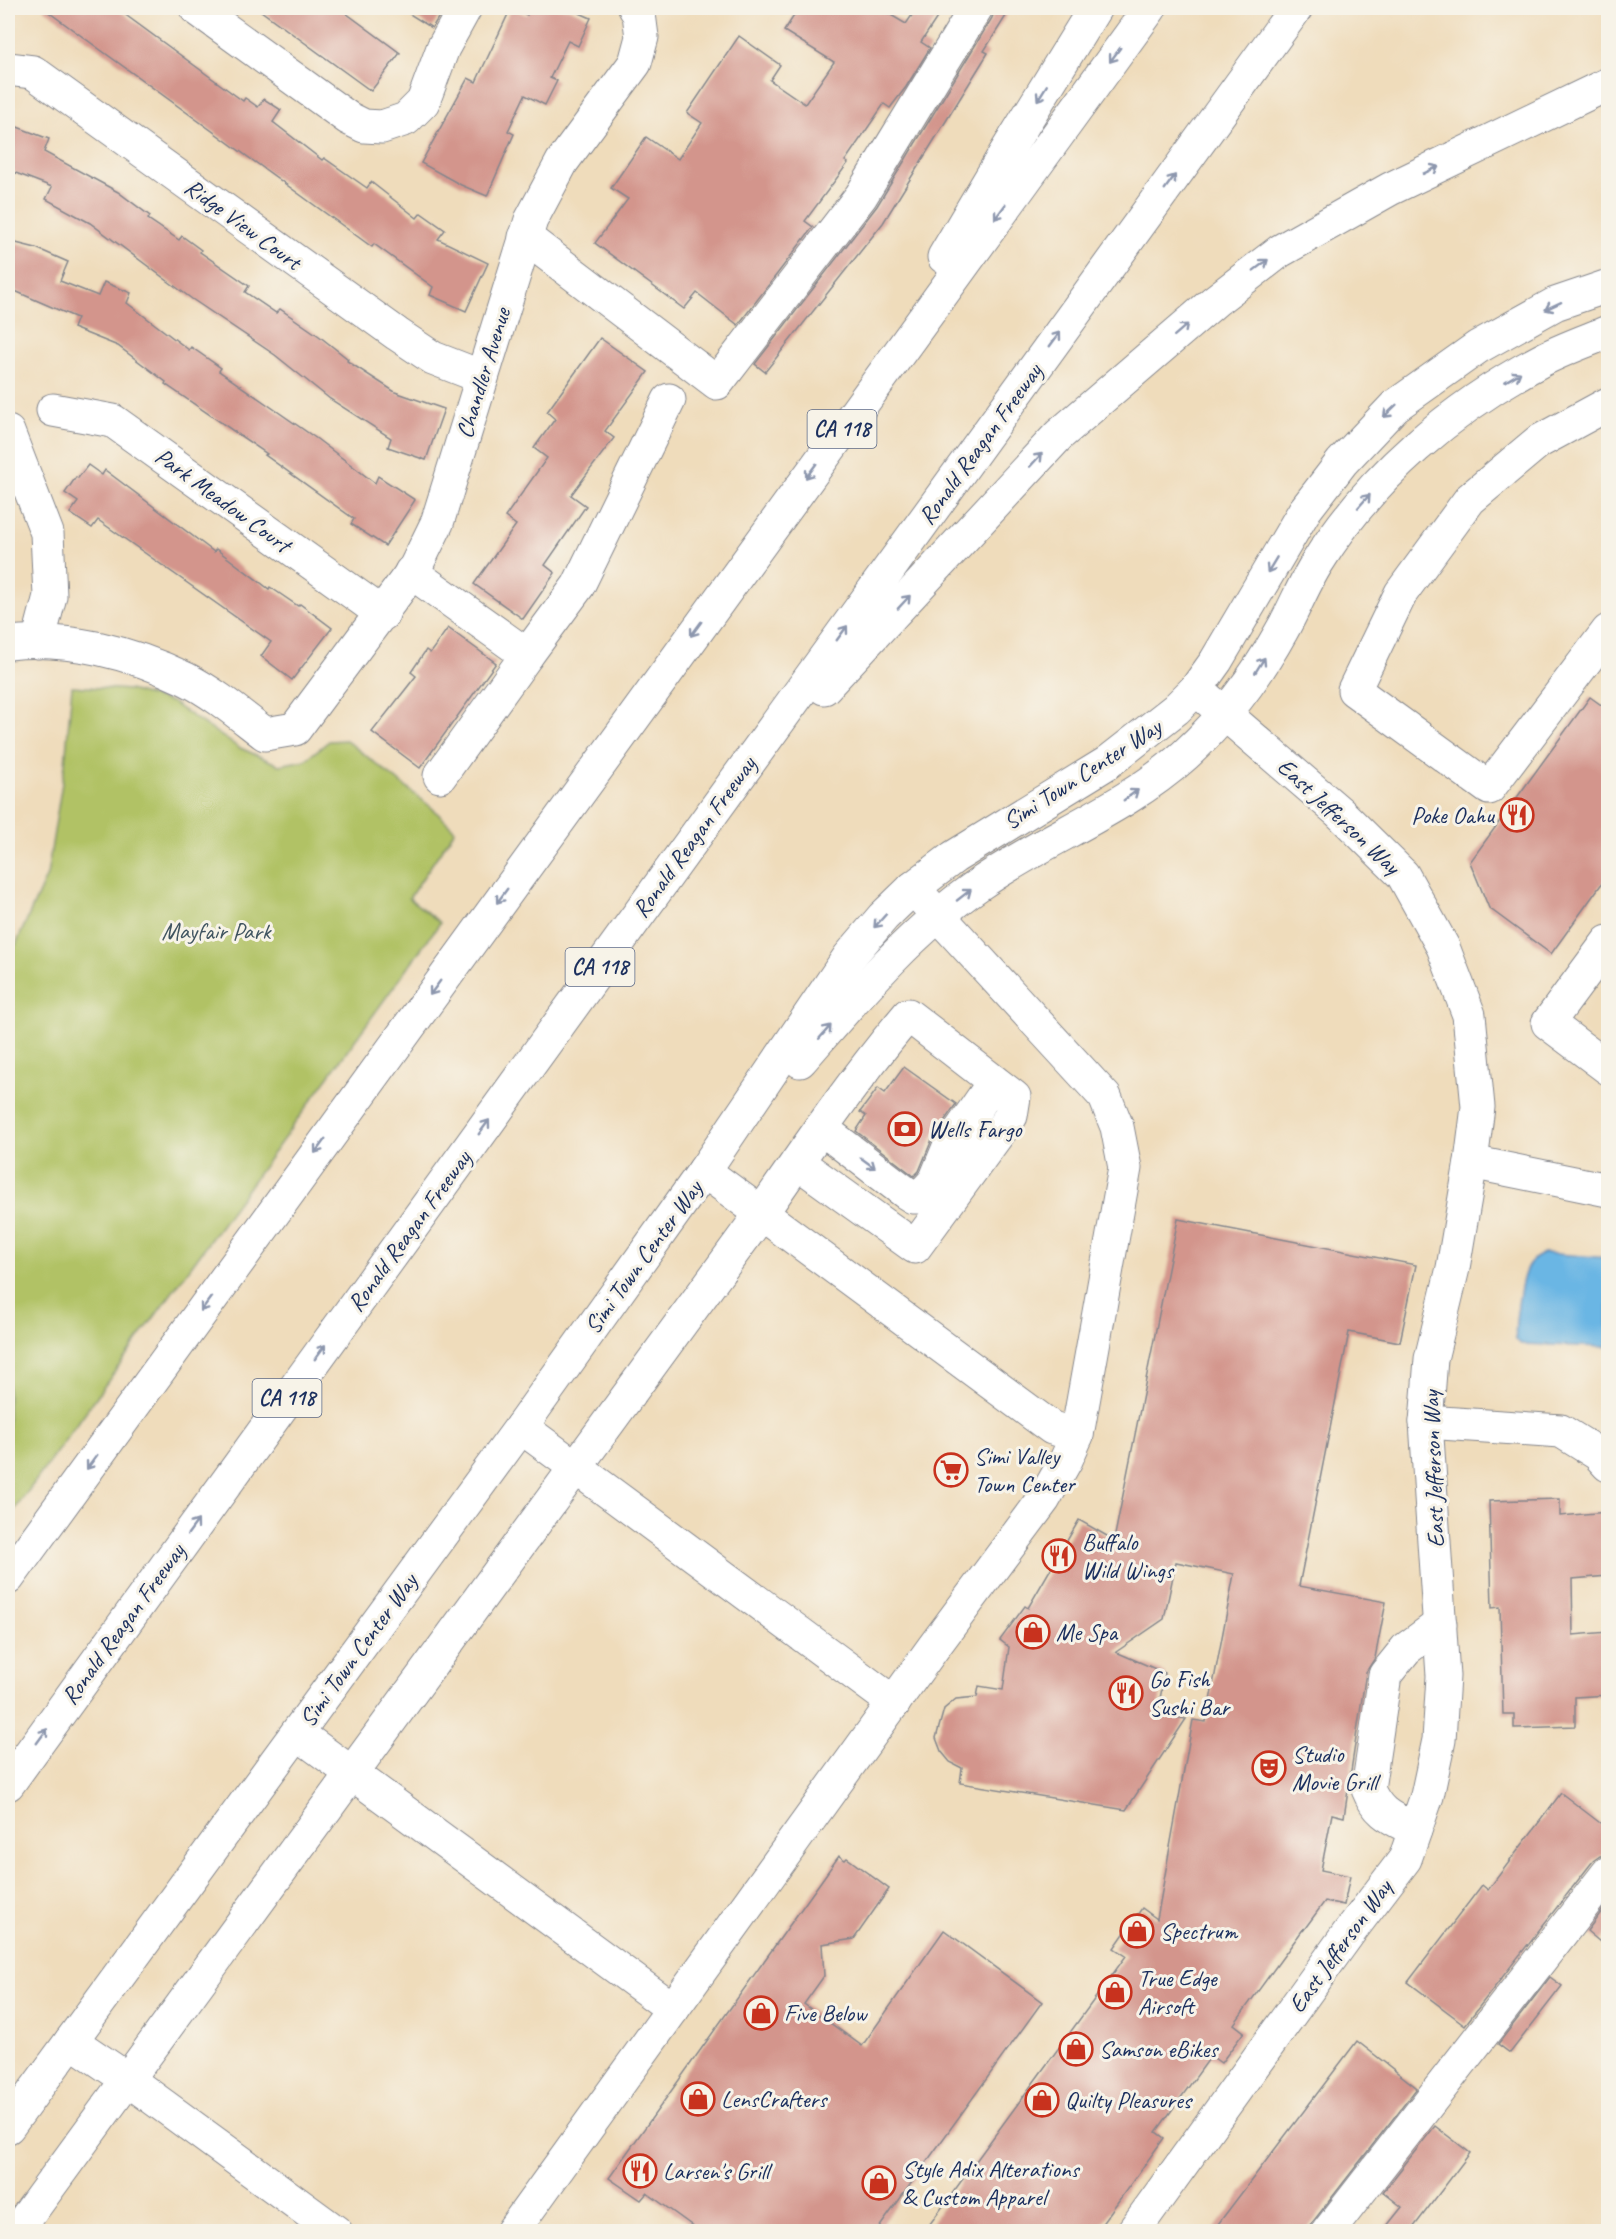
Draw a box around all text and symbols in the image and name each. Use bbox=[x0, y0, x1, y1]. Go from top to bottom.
one-way arrow bbox=[1109, 46, 1121, 62]
one-way arrow bbox=[1036, 84, 1048, 101]
one-way arrow bbox=[1421, 163, 1439, 175]
street label: Ridge View Court bbox=[179, 172, 309, 278]
one-way arrow bbox=[1164, 174, 1176, 190]
one-way arrow bbox=[994, 204, 1006, 220]
one-way arrow bbox=[1253, 259, 1269, 272]
one-way arrow bbox=[1545, 301, 1563, 312]
street label: Chandler Avenue bbox=[449, 302, 518, 442]
one-way arrow bbox=[1173, 323, 1189, 336]
one-way arrow bbox=[1049, 332, 1061, 348]
street label: Ronald Reagan Freeway bbox=[911, 356, 1050, 530]
one-way arrow bbox=[1504, 371, 1521, 383]
one-way arrow bbox=[1383, 404, 1398, 419]
road number: CA 118 bbox=[808, 410, 876, 448]
street label: Park Meadow Court bbox=[149, 441, 299, 561]
one-way arrow bbox=[1029, 452, 1044, 467]
one-way arrow bbox=[805, 463, 817, 479]
one-way arrow bbox=[1357, 494, 1371, 509]
one-way arrow bbox=[1265, 556, 1277, 573]
one-way arrow bbox=[896, 595, 911, 610]
one-way arrow bbox=[690, 621, 702, 637]
one-way arrow bbox=[836, 626, 848, 642]
one-way arrow bbox=[1255, 657, 1267, 674]
street label: Simi Town Center Way bbox=[997, 711, 1168, 836]
street label: Ronald Reagan Freeway bbox=[625, 749, 764, 923]
street label: East Jefferson Way bbox=[1271, 751, 1408, 882]
one-way arrow bbox=[1123, 789, 1139, 801]
restaurant icon: Poke Oahu bbox=[1499, 797, 1535, 833]
place label: Poke Oahu bbox=[1411, 800, 1496, 830]
one-way arrow bbox=[496, 887, 508, 903]
one-way arrow bbox=[956, 889, 972, 902]
one-way arrow bbox=[873, 913, 887, 928]
park label: Mayfair Park bbox=[161, 916, 273, 946]
road number: CA 118 bbox=[566, 948, 634, 986]
one-way arrow bbox=[429, 980, 441, 996]
one-way arrow bbox=[819, 1024, 832, 1040]
bank icon: Wells Fargo bbox=[887, 1111, 923, 1147]
place label: Wells Fargo bbox=[928, 1114, 1023, 1144]
one-way arrow bbox=[478, 1119, 490, 1135]
one-way arrow bbox=[314, 1138, 327, 1154]
street label: Ronald Reagan Freeway bbox=[340, 1143, 479, 1317]
one-way arrow bbox=[860, 1157, 876, 1169]
street label: Simi Town Center Way bbox=[577, 1173, 710, 1340]
one-way arrow bbox=[200, 1295, 212, 1311]
one-way arrow bbox=[314, 1345, 326, 1361]
road number: CA 118 bbox=[252, 1379, 322, 1417]
street label: East Jefferson Way bbox=[1415, 1388, 1451, 1548]
place label: Simi Valley Town Center bbox=[974, 1441, 1077, 1499]
supermarket icon: Simi Valley Town Center bbox=[933, 1452, 969, 1488]
one-way arrow bbox=[85, 1453, 98, 1469]
one-way arrow bbox=[187, 1520, 199, 1536]
place label: Buffalo Wild Wings bbox=[1082, 1527, 1175, 1585]
street label: Ronald Reagan Freeway bbox=[54, 1536, 193, 1710]
restaurant icon: Buffalo Wild Wings bbox=[1041, 1538, 1077, 1574]
street label: Simi Town Center Way bbox=[292, 1566, 425, 1733]
shop icon: Me Spa bbox=[1015, 1614, 1051, 1650]
place label: Me Spa bbox=[1056, 1617, 1119, 1647]
place label: Go Fish Sushi Bar bbox=[1149, 1664, 1232, 1722]
restaurant icon: Go Fish Sushi Bar bbox=[1108, 1675, 1144, 1711]
one-way arrow bbox=[36, 1729, 48, 1745]
place label: Studio Movie Grill bbox=[1292, 1739, 1381, 1797]
theatre icon: Studio Movie Grill bbox=[1251, 1750, 1287, 1786]
street label: East Jefferson Way bbox=[1282, 1872, 1399, 2018]
shop icon: Spectrum bbox=[1119, 1913, 1155, 1949]
place label: Spectrum bbox=[1160, 1916, 1238, 1946]
place label: True Edge Airsoft bbox=[1138, 1963, 1219, 2021]
shop icon: True Edge Airsoft bbox=[1097, 1974, 1133, 2010]
shop icon: Five Below bbox=[743, 1995, 779, 2031]
place label: Five Below bbox=[784, 1998, 868, 2028]
shop icon: Samson eBikes bbox=[1058, 2031, 1094, 2067]
place label: Samson eBikes bbox=[1099, 2034, 1219, 2064]
shop icon: LensCrafters bbox=[680, 2081, 716, 2117]
shop icon: Quilty Pleasures bbox=[1024, 2082, 1060, 2118]
place label: LensCrafters bbox=[721, 2084, 828, 2114]
place label: Quilty Pleasures bbox=[1065, 2085, 1194, 2115]
restaurant icon: Larsen's Grill bbox=[622, 2153, 658, 2189]
place label: Style Adix Alterations & Custom Apparel bbox=[902, 2154, 1081, 2212]
place label: Larsen's Grill bbox=[663, 2156, 773, 2186]
shop icon: Style Adix Alterations & Custom Apparel bbox=[861, 2165, 897, 2201]

